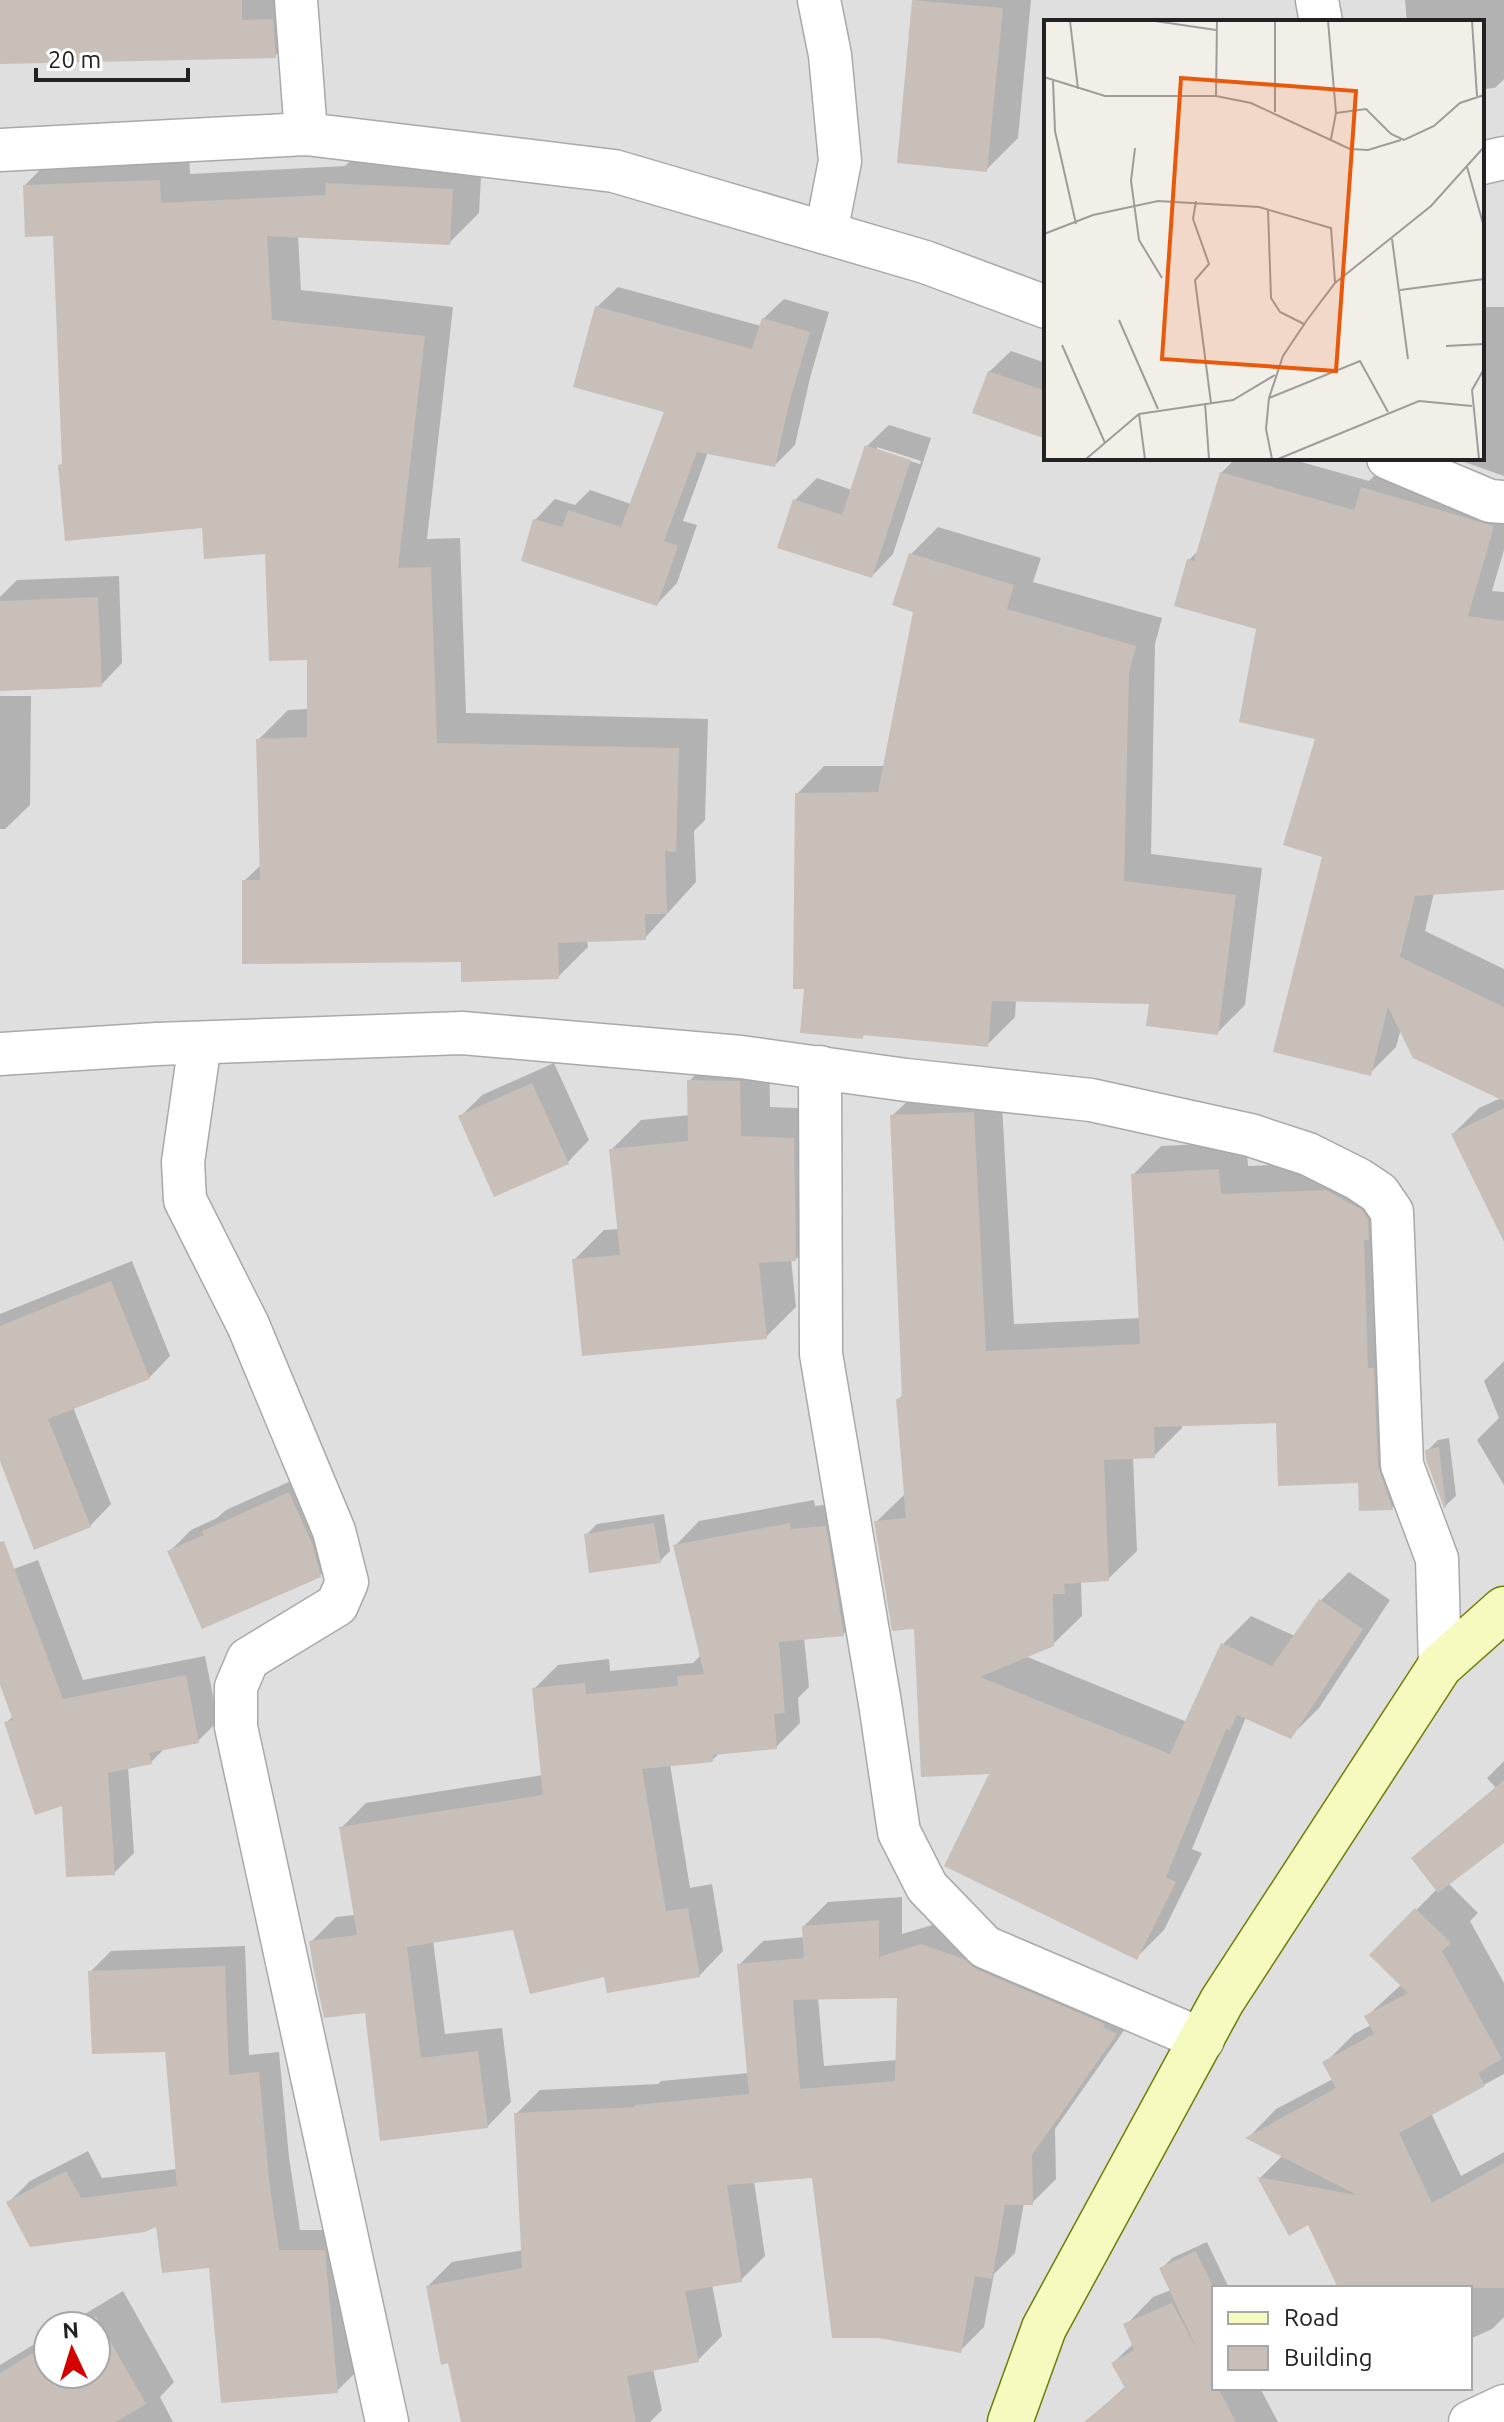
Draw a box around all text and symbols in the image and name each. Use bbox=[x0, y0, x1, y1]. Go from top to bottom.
inset map bbox=[1044, 20, 1484, 460]
scale bar bbox=[36, 32, 188, 82]
text: 20 m bbox=[48, 46, 101, 73]
legend bbox=[1212, 2286, 1472, 2390]
text: Road bbox=[1284, 2304, 1339, 2331]
north arrow bbox=[32, 2310, 112, 2390]
text: N bbox=[62, 2317, 80, 2343]
text: Building bbox=[1284, 2344, 1372, 2371]

